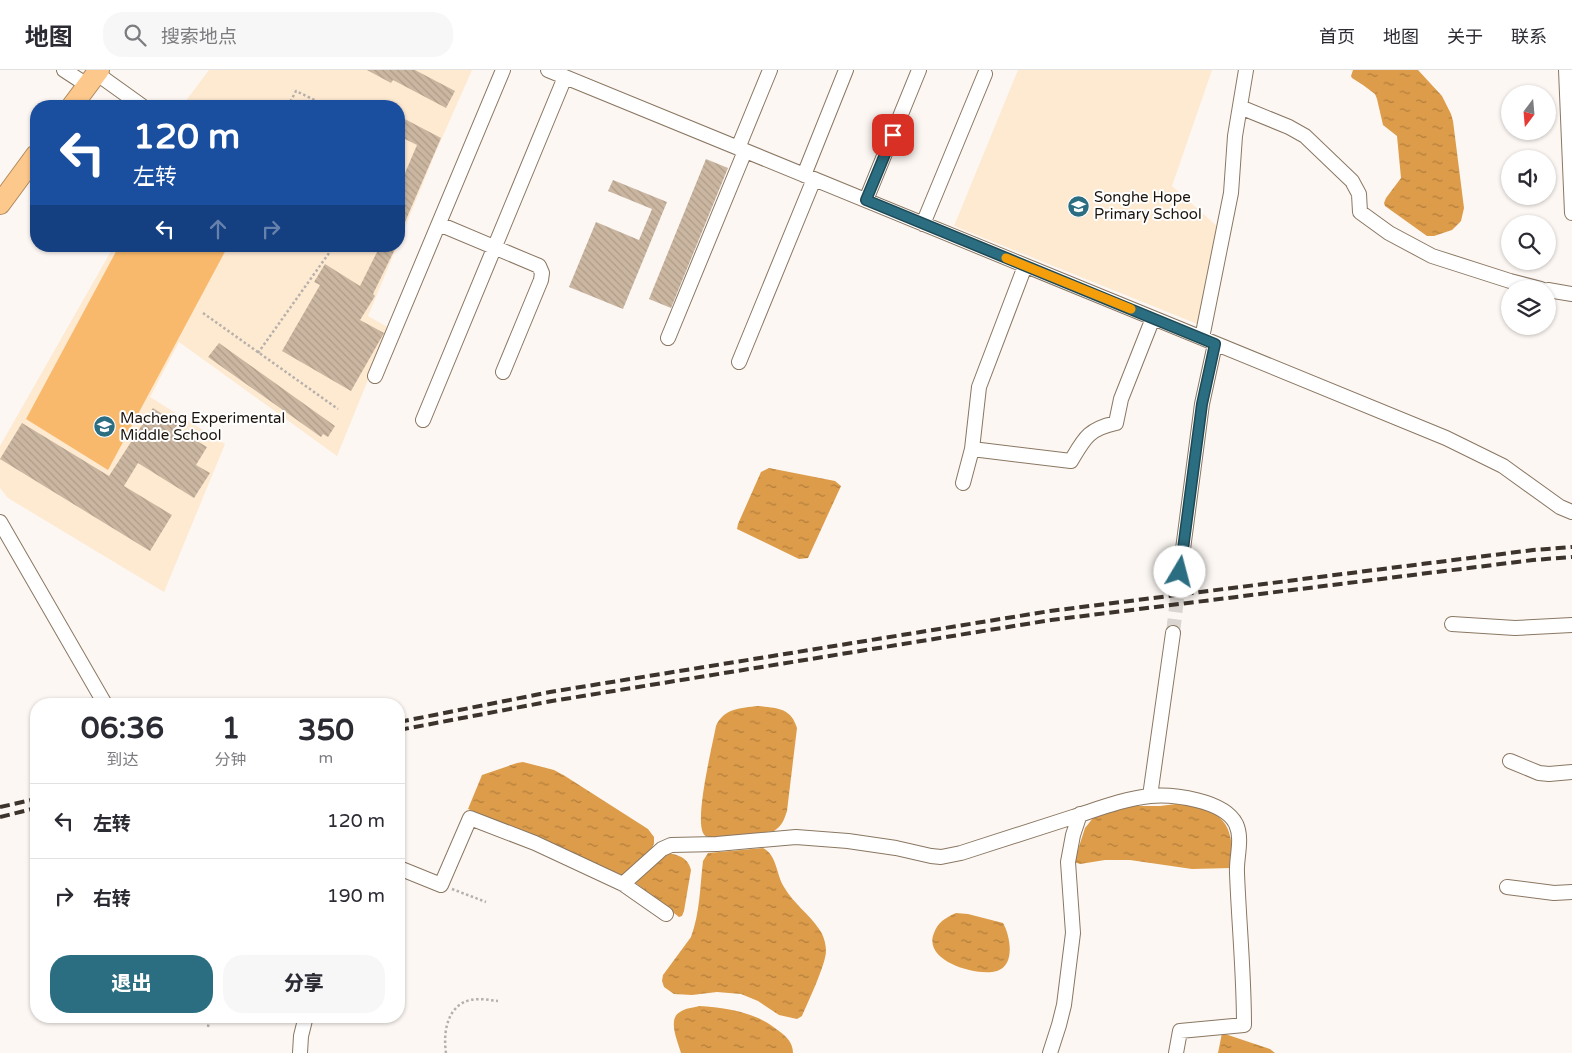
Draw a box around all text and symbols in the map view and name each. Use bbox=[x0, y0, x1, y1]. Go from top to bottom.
search box bbox=[103, 12, 453, 57]
icon: search bbox=[121, 21, 149, 49]
text: 地图 bbox=[25, 23, 73, 52]
text: 搜索地点 bbox=[161, 26, 237, 48]
text: 首页 bbox=[1319, 26, 1355, 48]
text: 地图 bbox=[1383, 26, 1419, 48]
text: 关于 bbox=[1447, 26, 1483, 48]
text: 联系 bbox=[1511, 26, 1547, 48]
north arrow bbox=[1501, 85, 1556, 140]
map controls bbox=[1501, 85, 1556, 335]
pin bbox=[872, 114, 914, 156]
text: 120 m bbox=[133, 116, 240, 158]
icon: left bbox=[50, 120, 115, 185]
icon: arrive bbox=[879, 121, 907, 149]
button: sound bbox=[1501, 150, 1556, 205]
text: 左转 bbox=[133, 164, 177, 190]
place label: Songhe Hope Primary School bbox=[1094, 188, 1202, 223]
school or university icon: Songhe Hope Primary School bbox=[1066, 194, 1090, 218]
icon: left bbox=[151, 215, 179, 243]
icon: ahead bbox=[204, 215, 232, 243]
icon: right bbox=[257, 215, 285, 243]
button: search bbox=[1501, 215, 1556, 270]
button: layers bbox=[1501, 280, 1556, 335]
place label: Macheng Experimental Middle School bbox=[120, 409, 285, 444]
school or university icon: Macheng Experimental Middle School bbox=[92, 415, 116, 439]
position arrow bbox=[1153, 545, 1205, 597]
text: 06:36 bbox=[81, 710, 164, 747]
text: 1 bbox=[221, 710, 240, 747]
text: 350 bbox=[298, 712, 354, 749]
text: m bbox=[319, 748, 333, 768]
text: 到达 bbox=[106, 750, 138, 770]
text: 分钟 bbox=[215, 750, 247, 770]
icon: left bbox=[50, 807, 78, 835]
text: 120 m bbox=[327, 810, 385, 832]
text: 左转 bbox=[93, 813, 131, 835]
icon: right bbox=[50, 882, 78, 910]
text: 190 m bbox=[327, 885, 385, 907]
text: 右转 bbox=[93, 888, 131, 910]
button: 退出 bbox=[50, 955, 213, 1013]
button: 分享 bbox=[223, 955, 385, 1013]

